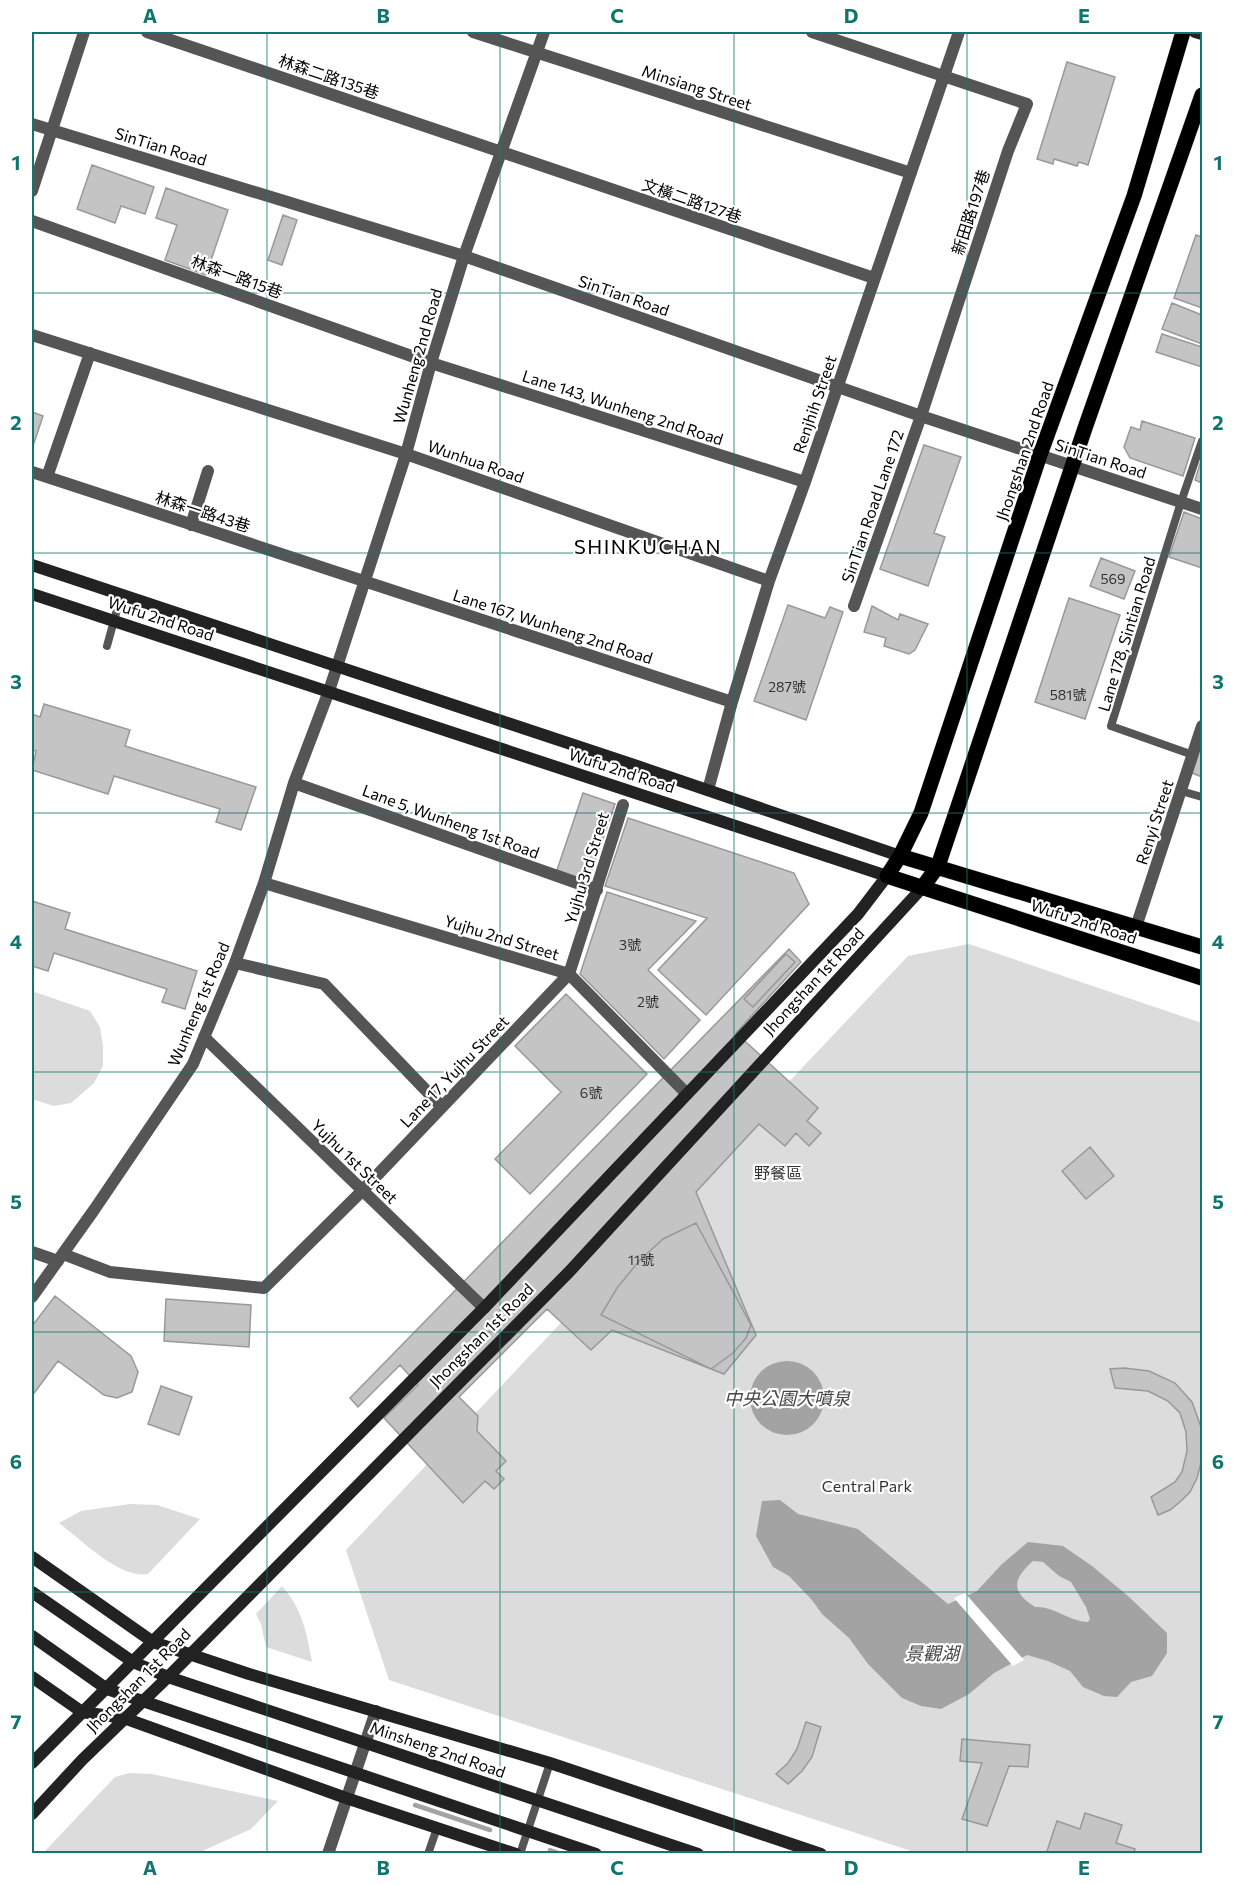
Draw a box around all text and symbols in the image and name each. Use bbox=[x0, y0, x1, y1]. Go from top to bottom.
text: A bbox=[143, 3, 157, 27]
text: B bbox=[376, 3, 390, 27]
text: C bbox=[610, 3, 624, 27]
text: D bbox=[844, 3, 858, 27]
text: E bbox=[1078, 3, 1090, 27]
street label: 林森二路135巷 bbox=[276, 50, 382, 102]
street label: Minsiang Street bbox=[640, 60, 755, 114]
street label: SinTian Road bbox=[113, 123, 209, 169]
text: 1 bbox=[11, 150, 21, 174]
text: 1 bbox=[1213, 150, 1223, 174]
street label: 新田路197巷 bbox=[947, 167, 993, 257]
street label: 文橫二路127巷 bbox=[640, 174, 744, 226]
street label: 林森一路15巷 bbox=[189, 251, 285, 301]
street label: SinTian Road bbox=[576, 271, 672, 319]
street label: Wunheng 2nd Road bbox=[389, 286, 445, 426]
street label: Renjhih Street bbox=[788, 352, 840, 456]
street label: Lane 143, Wunheng 2nd Road bbox=[520, 366, 726, 448]
street label: Jhongshan 2nd Road bbox=[991, 379, 1057, 523]
text: 2 bbox=[10, 410, 22, 434]
text: 2 bbox=[1212, 410, 1224, 434]
street label: SinTian Road Lane 172 bbox=[837, 427, 907, 585]
street label: SinTian Road bbox=[1053, 434, 1149, 482]
street label: Wunhua Road bbox=[425, 436, 527, 486]
street label: 林森一路43巷 bbox=[153, 487, 253, 535]
district label: SHINKUCHAN bbox=[574, 534, 722, 558]
street label: Lane 178, Sintian Road bbox=[1093, 554, 1159, 714]
house number: 569 bbox=[1101, 570, 1125, 587]
street label: Lane 167, Wunheng 2nd Road bbox=[451, 585, 655, 667]
street label: Wufu 2nd Road bbox=[106, 592, 216, 644]
text: 3 bbox=[10, 669, 22, 693]
text: 3 bbox=[1212, 669, 1224, 693]
house number: 287號 bbox=[768, 678, 806, 695]
house number: 581號 bbox=[1050, 686, 1086, 703]
street label: Wufu 2nd Road bbox=[567, 744, 677, 796]
street label: Renyi Street bbox=[1131, 777, 1177, 867]
street label: Lane 5, Wunheng 1st Road bbox=[360, 780, 542, 862]
street label: Yujhu 3rd Street bbox=[560, 809, 612, 926]
street label: Wufu 2nd Road bbox=[1029, 895, 1139, 947]
street label: Yujhu 2nd Street bbox=[442, 910, 562, 964]
street label: Jhongshan 1st Road bbox=[759, 924, 867, 1038]
text: 4 bbox=[10, 929, 22, 953]
text: 4 bbox=[1212, 929, 1224, 953]
house number: 3號 bbox=[619, 936, 641, 953]
street label: Wunheng 1st Road bbox=[163, 939, 233, 1069]
house number: 2號 bbox=[637, 993, 659, 1010]
street label: Lane 17, Yujhu Street bbox=[396, 1011, 513, 1131]
house number: 6號 bbox=[580, 1084, 602, 1101]
street label: Yujhu 1st Street bbox=[308, 1115, 402, 1207]
park label: 野餐區 bbox=[754, 1163, 802, 1182]
text: 5 bbox=[10, 1189, 22, 1213]
text: 5 bbox=[1212, 1189, 1224, 1213]
house number: 11號 bbox=[628, 1251, 654, 1268]
street label: Jhongshan 1st Road bbox=[425, 1279, 537, 1391]
water label: 中央公園大噴泉 bbox=[724, 1387, 851, 1409]
text: 6 bbox=[10, 1449, 22, 1473]
text: 6 bbox=[1212, 1449, 1224, 1473]
park label: Central Park bbox=[822, 1476, 912, 1495]
street label: Jhongshan 1st Road bbox=[82, 1624, 194, 1736]
water label: 景觀湖 bbox=[905, 1642, 962, 1664]
text: 7 bbox=[11, 1709, 22, 1733]
text: 7 bbox=[1213, 1709, 1224, 1733]
street label: Minsheng 2nd Road bbox=[368, 1717, 508, 1781]
text: A bbox=[143, 1855, 157, 1879]
text: B bbox=[376, 1855, 390, 1879]
text: C bbox=[610, 1855, 624, 1879]
text: D bbox=[844, 1855, 858, 1879]
text: E bbox=[1078, 1855, 1090, 1879]

